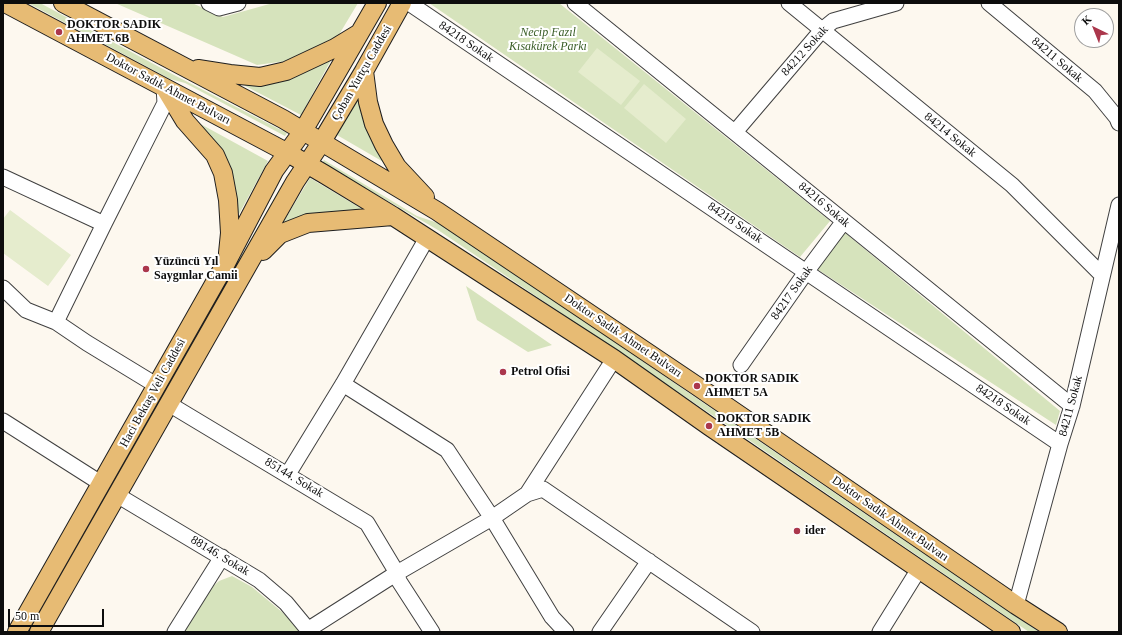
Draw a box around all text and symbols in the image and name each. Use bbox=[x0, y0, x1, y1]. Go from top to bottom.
north arrow bbox=[1074, 8, 1114, 48]
text: K bbox=[1079, 13, 1094, 27]
place label: DOKTOR SADIK AHMET 6B bbox=[67, 18, 161, 46]
street label: 84218 Sokak bbox=[436, 18, 496, 66]
street label: Çoban Yurtçu Caddesi bbox=[329, 23, 395, 123]
street label: 84212 Sokak bbox=[779, 23, 831, 79]
park label: Necip Fazıl Kısakürek Parkı bbox=[509, 26, 587, 54]
marker: DOKTOR SADIK AHMET 6B bbox=[54, 27, 64, 37]
street label: 84211 Sokak bbox=[1028, 34, 1086, 86]
street label: Doktor Sadık Ahmet Bulvarı bbox=[103, 50, 233, 128]
street label: 84214 Sokak bbox=[921, 110, 979, 160]
street label: 84216 Sokak bbox=[795, 179, 853, 231]
street label: 84218 Sokak bbox=[705, 199, 765, 247]
place label: Yüzüncü Yıl Saygınlar Camii bbox=[154, 255, 238, 283]
street label: 84217 Sokak bbox=[768, 263, 816, 323]
marker: Yüzüncü Yıl Saygınlar Camii bbox=[141, 264, 151, 274]
street label: Doktor Sadık Ahmet Bulvarı bbox=[561, 291, 685, 381]
street label: Haci Bektaş Veli Caddesi bbox=[117, 336, 189, 450]
place label: Petrol Ofisi bbox=[511, 365, 570, 379]
marker: Petrol Ofisi bbox=[498, 367, 508, 377]
place label: DOKTOR SADIK AHMET 5A bbox=[705, 372, 799, 400]
street label: 84211 Sokak bbox=[1056, 374, 1086, 438]
marker: DOKTOR SADIK AHMET 5A bbox=[692, 381, 702, 391]
street label: 84218 Sokak bbox=[973, 381, 1033, 429]
place label: DOKTOR SADIK AHMET 5B bbox=[717, 412, 811, 440]
marker: DOKTOR SADIK AHMET 5B bbox=[704, 421, 714, 431]
street label: 85144. Sokak bbox=[262, 455, 326, 501]
street label: Doktor Sadık Ahmet Bulvarı bbox=[829, 473, 951, 565]
place label: ider bbox=[805, 524, 826, 538]
marker: ider bbox=[792, 526, 802, 536]
street label: 88146. Sokak bbox=[188, 533, 252, 579]
scale bar bbox=[10, 601, 106, 627]
text: 50 m bbox=[15, 609, 39, 623]

